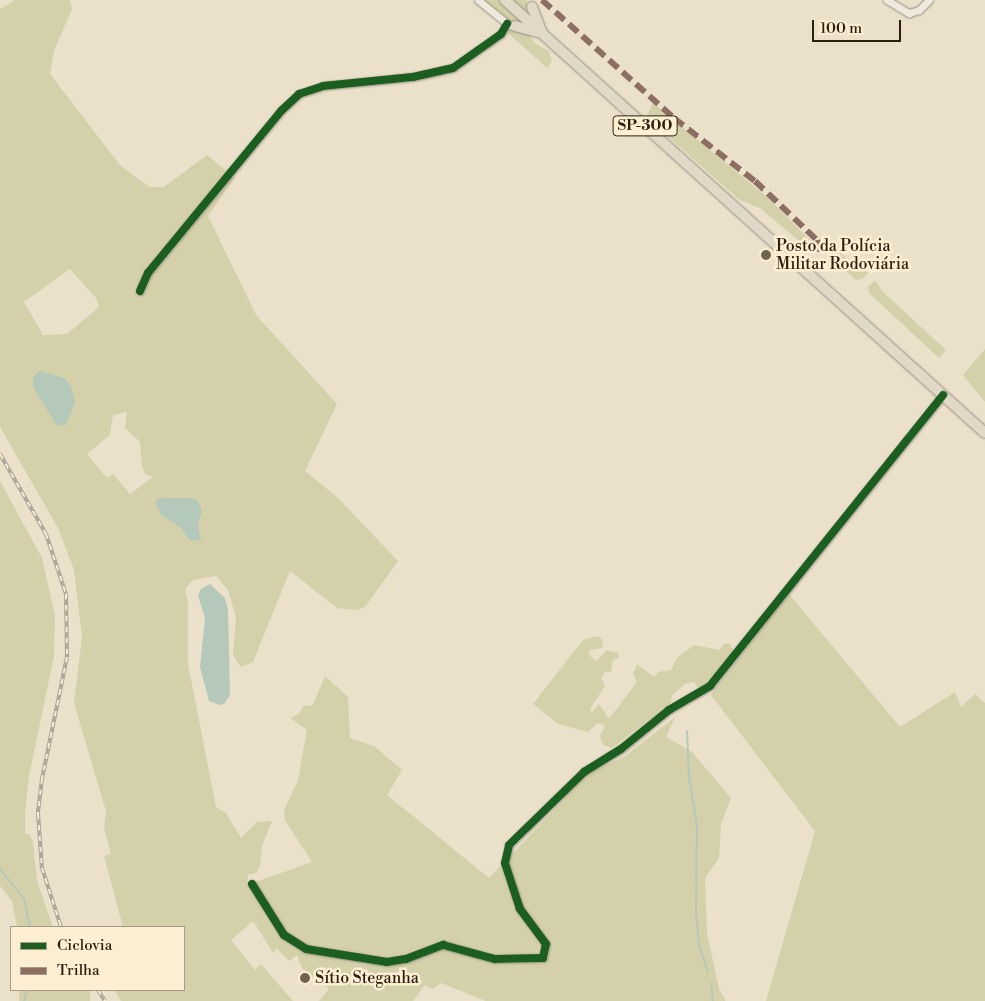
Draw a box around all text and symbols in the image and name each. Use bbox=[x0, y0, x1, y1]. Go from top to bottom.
scale bar bbox=[815, 10, 904, 42]
text: 100 m bbox=[820, 19, 862, 38]
road number: SP-300 bbox=[612, 114, 678, 138]
place label: Posto da Polícia Militar Rodoviária bbox=[776, 236, 909, 274]
marker: Posto da Polícia Militar Rodoviária bbox=[760, 249, 772, 261]
legend bbox=[10, 926, 185, 991]
text: Ciclovia bbox=[57, 936, 112, 955]
text: Trilha bbox=[57, 961, 100, 980]
place label: Sítio Steganha bbox=[315, 968, 419, 988]
marker: Sítio Steganha bbox=[299, 972, 311, 984]

